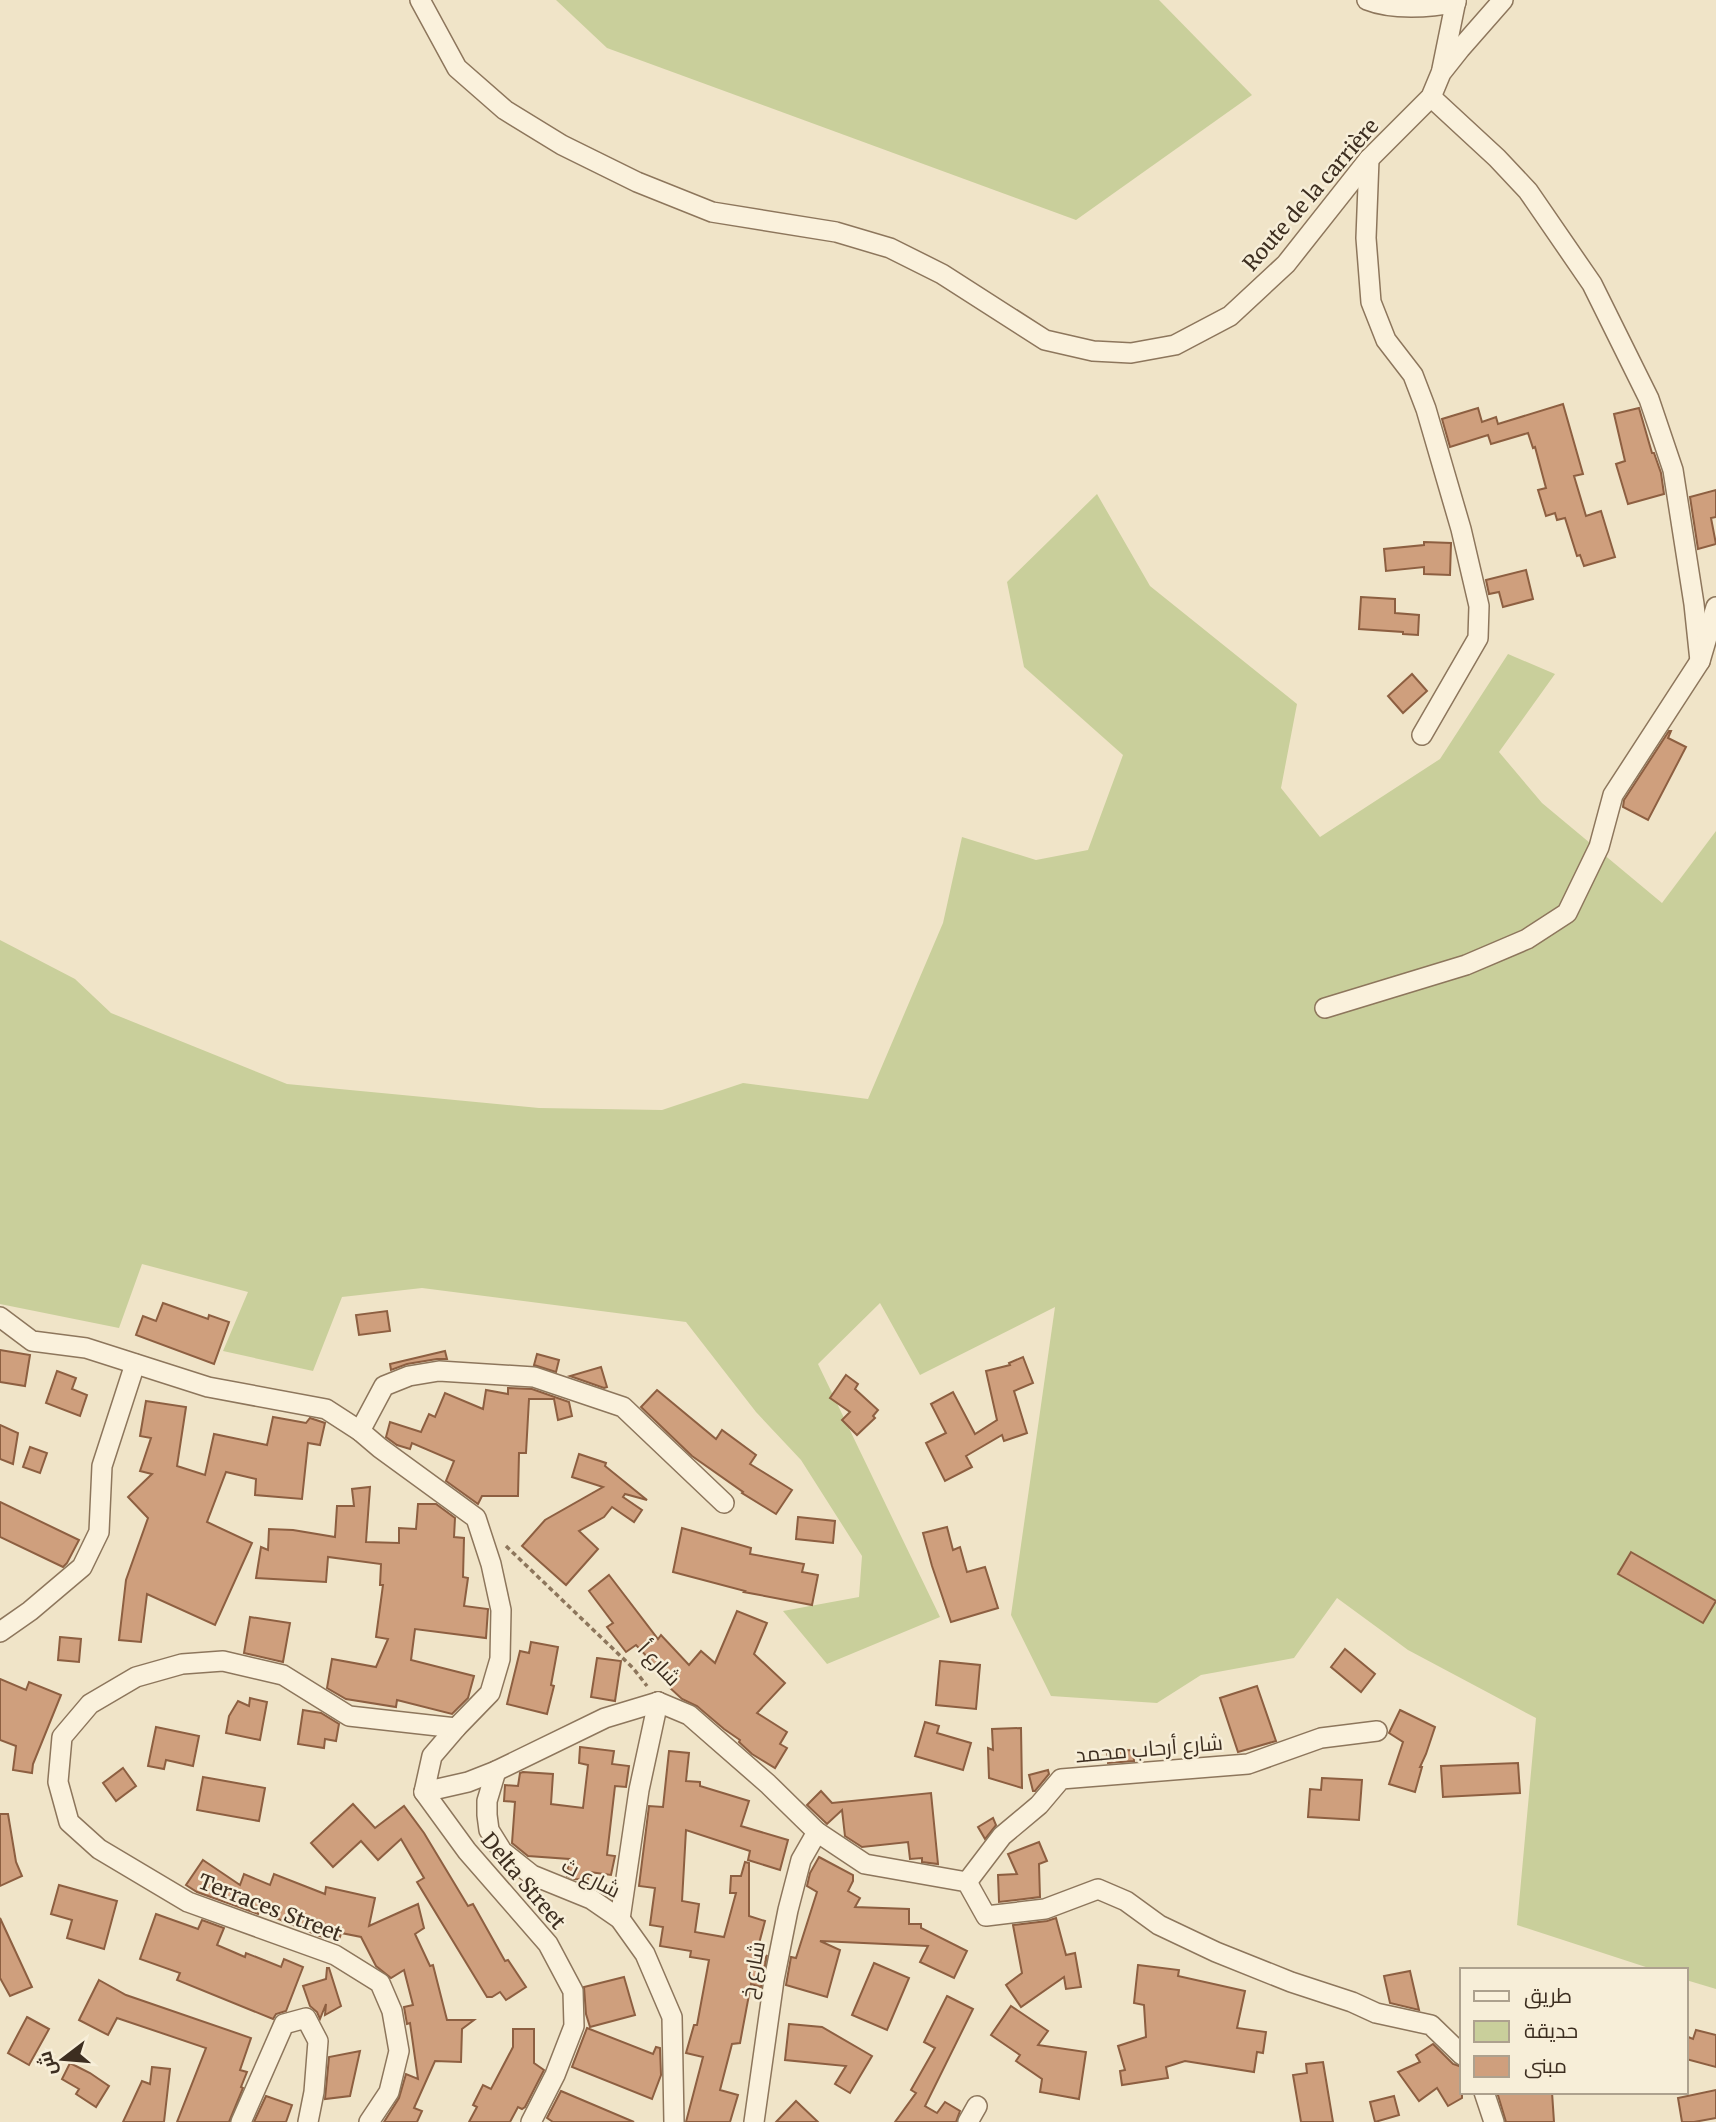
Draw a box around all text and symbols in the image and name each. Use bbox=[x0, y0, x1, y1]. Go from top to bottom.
street label: Route de la carrière bbox=[1237, 113, 1384, 276]
street label: شارع أ bbox=[631, 1636, 687, 1692]
street label: شارع أرحاب محمد bbox=[1074, 1729, 1224, 1769]
street label: Delta Street bbox=[475, 1827, 572, 1935]
street label: شارع ث bbox=[557, 1851, 625, 1905]
street label: Terraces Street bbox=[194, 1868, 346, 1947]
street label: شارع خ bbox=[734, 1939, 772, 2001]
legend bbox=[1460, 1968, 1688, 2094]
text: طريق bbox=[1524, 1982, 1572, 2009]
text: حديقة bbox=[1524, 2017, 1578, 2044]
north arrow bbox=[28, 2024, 98, 2094]
text: ش bbox=[32, 2049, 62, 2079]
text: مبنى bbox=[1524, 2052, 1567, 2079]

